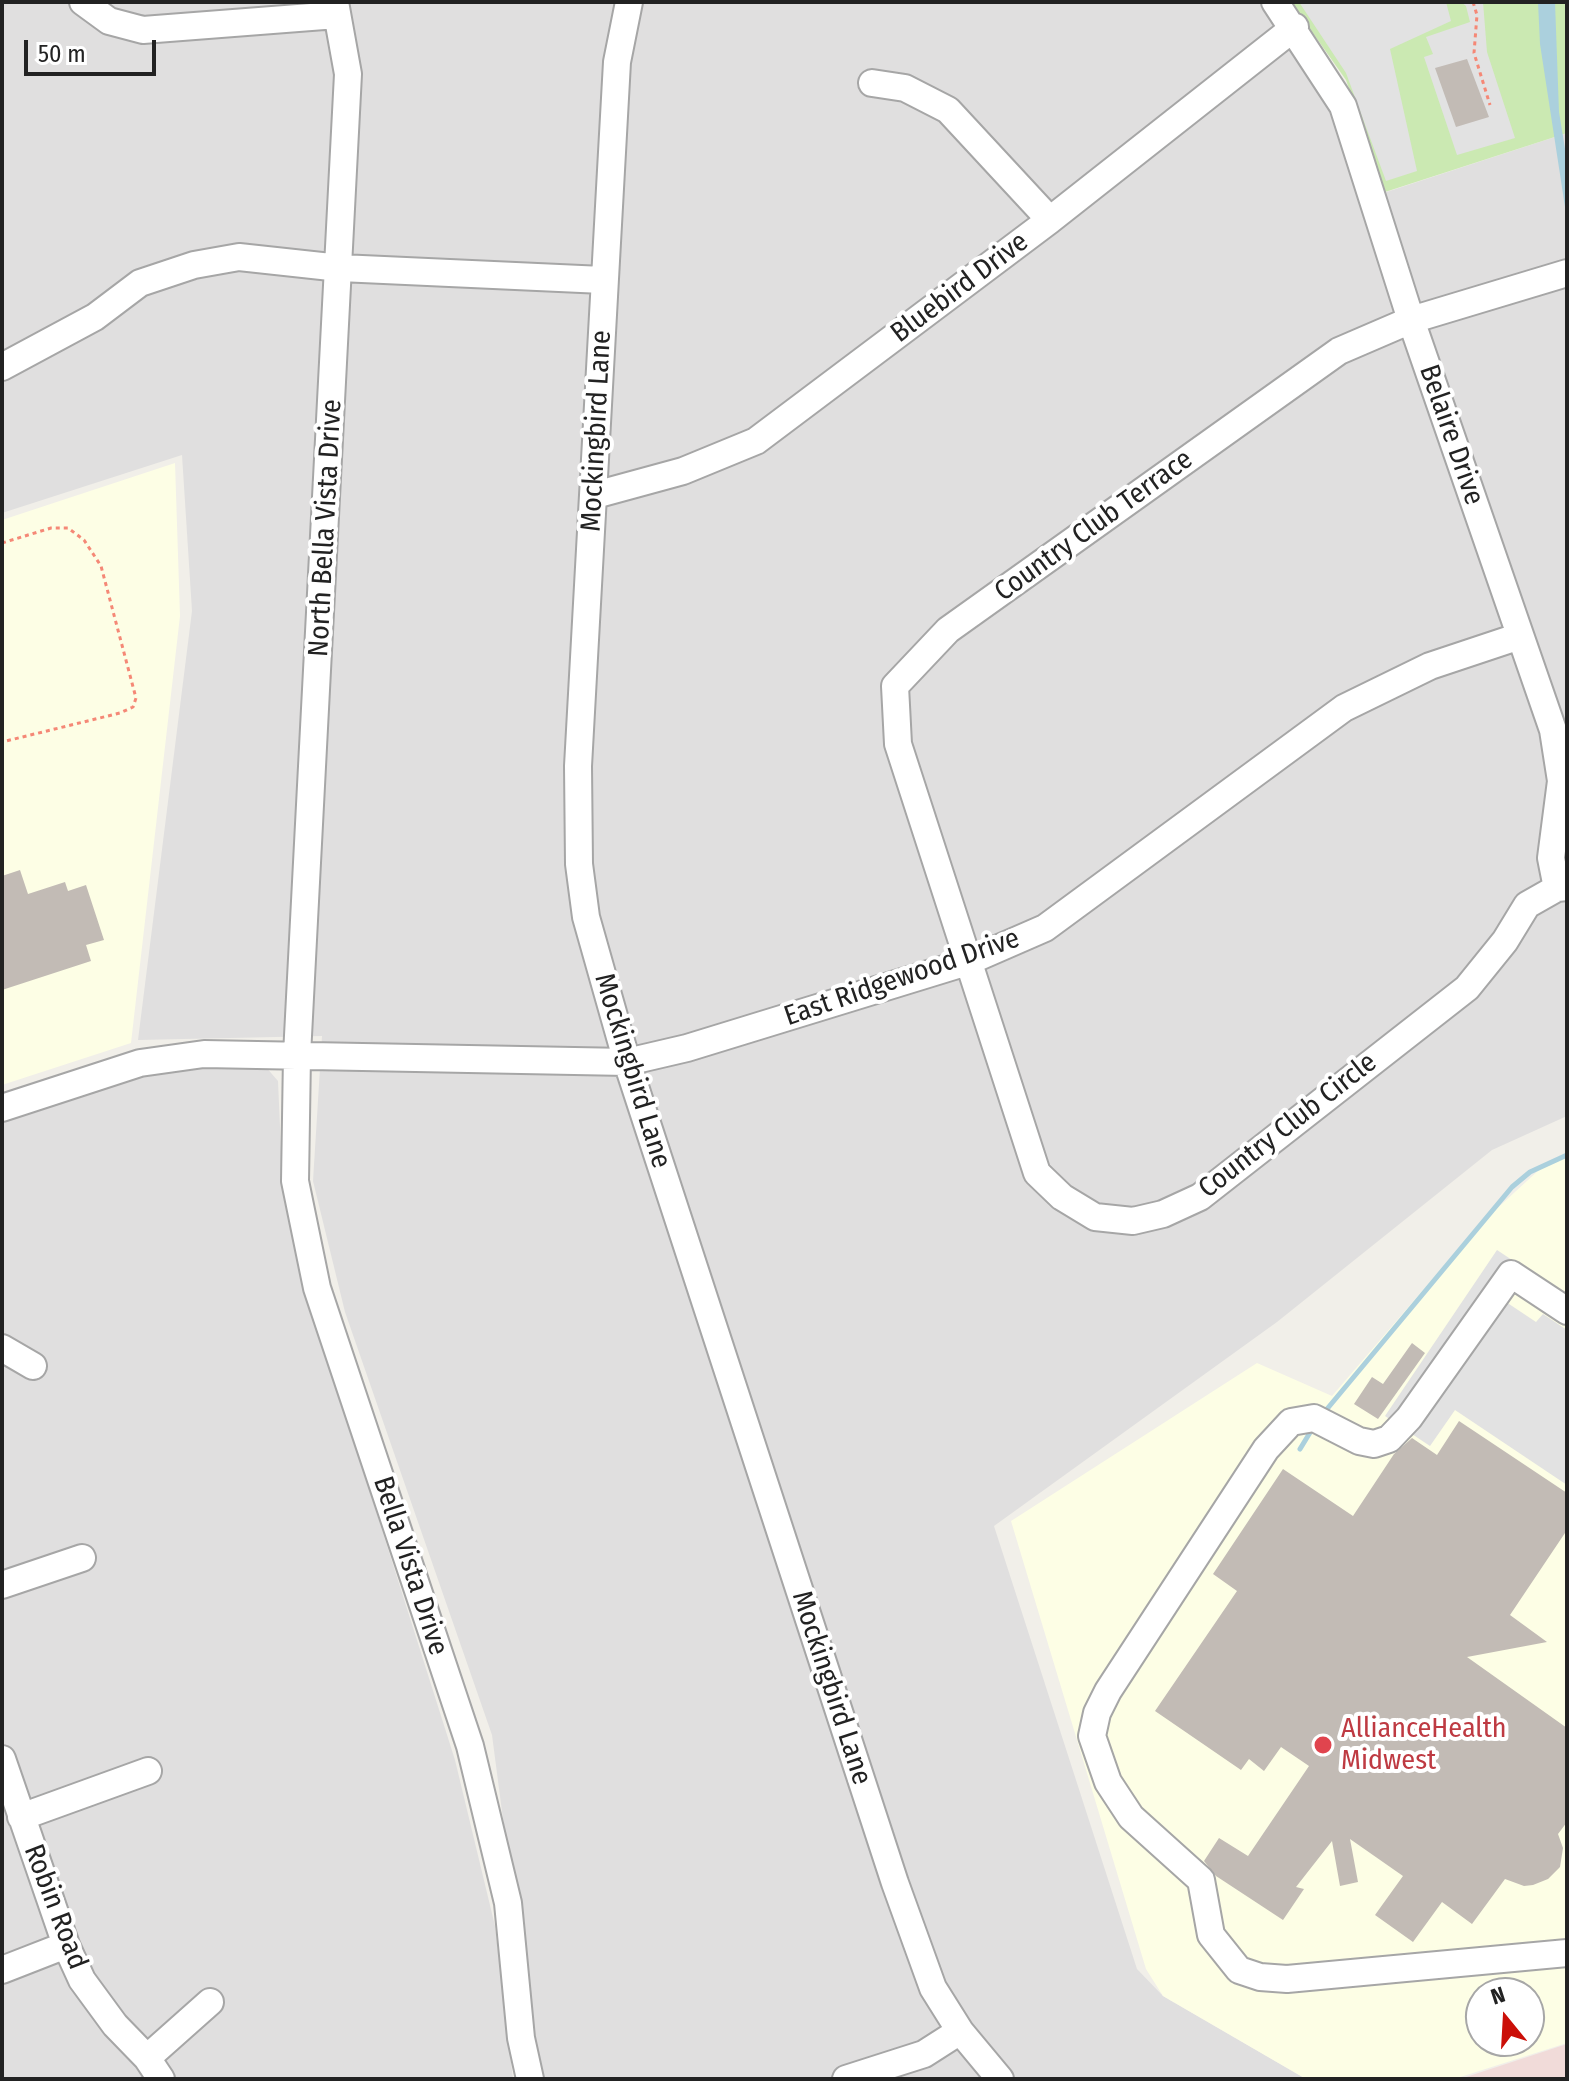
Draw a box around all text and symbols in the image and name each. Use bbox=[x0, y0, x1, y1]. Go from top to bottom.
scale bar bbox=[28, 24, 160, 74]
text: 50 m bbox=[38, 40, 86, 68]
street label: Bluebird Drive bbox=[885, 226, 1035, 350]
street label: Mockingbird Lane bbox=[575, 329, 619, 533]
street label: Belaire Drive bbox=[1411, 361, 1491, 509]
street label: North Bella Vista Drive bbox=[302, 398, 350, 658]
street label: Country Club Terrace bbox=[989, 443, 1199, 609]
street label: East Ridgewood Drive bbox=[780, 922, 1024, 1034]
street label: Mockingbird Lane bbox=[586, 970, 678, 1172]
street label: Country Club Circle bbox=[1192, 1046, 1384, 1206]
street label: Bella Vista Drive bbox=[365, 1472, 455, 1660]
street label: Mockingbird Lane bbox=[784, 1587, 878, 1789]
place label: AllianceHealth Midwest bbox=[1341, 1712, 1507, 1778]
marker: AllianceHealth Midwest bbox=[1312, 1734, 1334, 1756]
street label: Robin Road bbox=[16, 1840, 94, 1974]
north arrow bbox=[1465, 1977, 1545, 2057]
text: N bbox=[1488, 1981, 1508, 2010]

